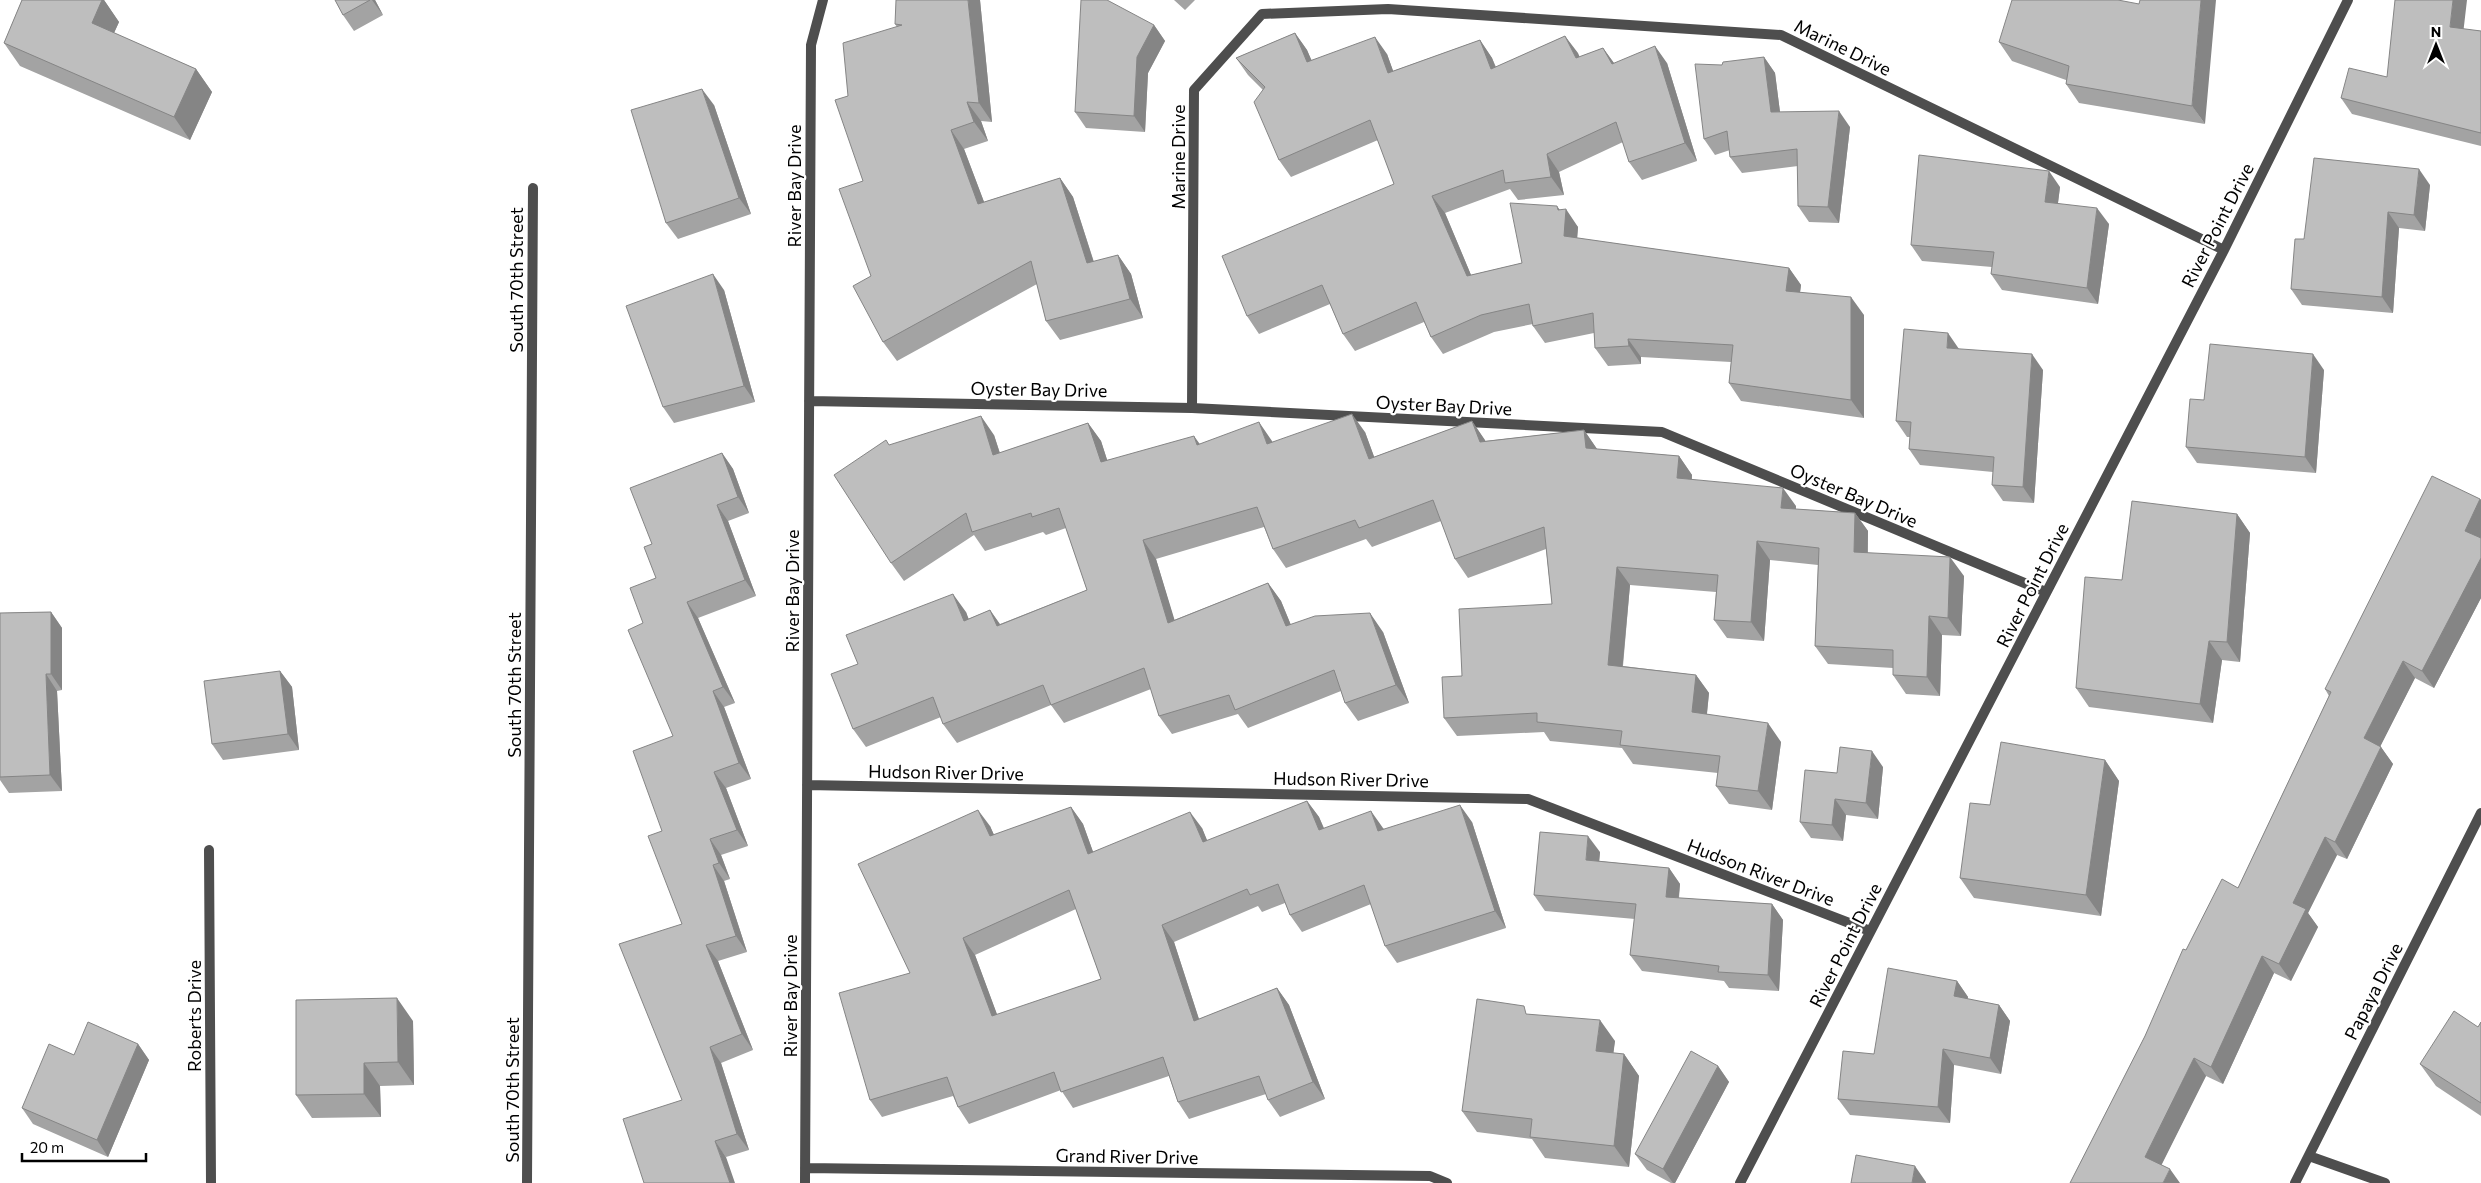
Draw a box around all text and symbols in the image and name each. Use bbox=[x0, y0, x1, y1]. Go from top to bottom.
street label: Marine Drive bbox=[1791, 14, 1895, 80]
north arrow bbox=[2411, 20, 2461, 70]
text: N bbox=[2431, 23, 2441, 40]
street label: Marine Drive bbox=[1167, 104, 1189, 210]
street label: River Bay Drive bbox=[783, 125, 805, 247]
street label: River Point Drive bbox=[2176, 159, 2258, 291]
street label: South 70th Street bbox=[505, 207, 527, 353]
street label: Oyster Bay Drive bbox=[971, 377, 1107, 401]
street label: Oyster Bay Drive bbox=[1375, 390, 1513, 420]
street label: Oyster Bay Drive bbox=[1787, 458, 1921, 532]
street label: River Point Drive bbox=[1991, 519, 2073, 651]
street label: River Bay Drive bbox=[781, 530, 803, 652]
street label: South 70th Street bbox=[503, 612, 525, 758]
street label: Hudson River Drive bbox=[868, 760, 1024, 784]
street label: Hudson River Drive bbox=[1273, 767, 1429, 791]
street label: Hudson River Drive bbox=[1684, 834, 1838, 910]
street label: River Point Drive bbox=[1804, 879, 1886, 1011]
street label: River Bay Drive bbox=[779, 935, 801, 1057]
street label: Papaya Drive bbox=[2339, 939, 2407, 1043]
street label: Roberts Drive bbox=[183, 960, 205, 1072]
street label: South 70th Street bbox=[501, 1017, 523, 1163]
scale bar bbox=[22, 1130, 146, 1162]
text: 20 m bbox=[30, 1138, 64, 1156]
street label: Grand River Drive bbox=[1055, 1144, 1199, 1168]

